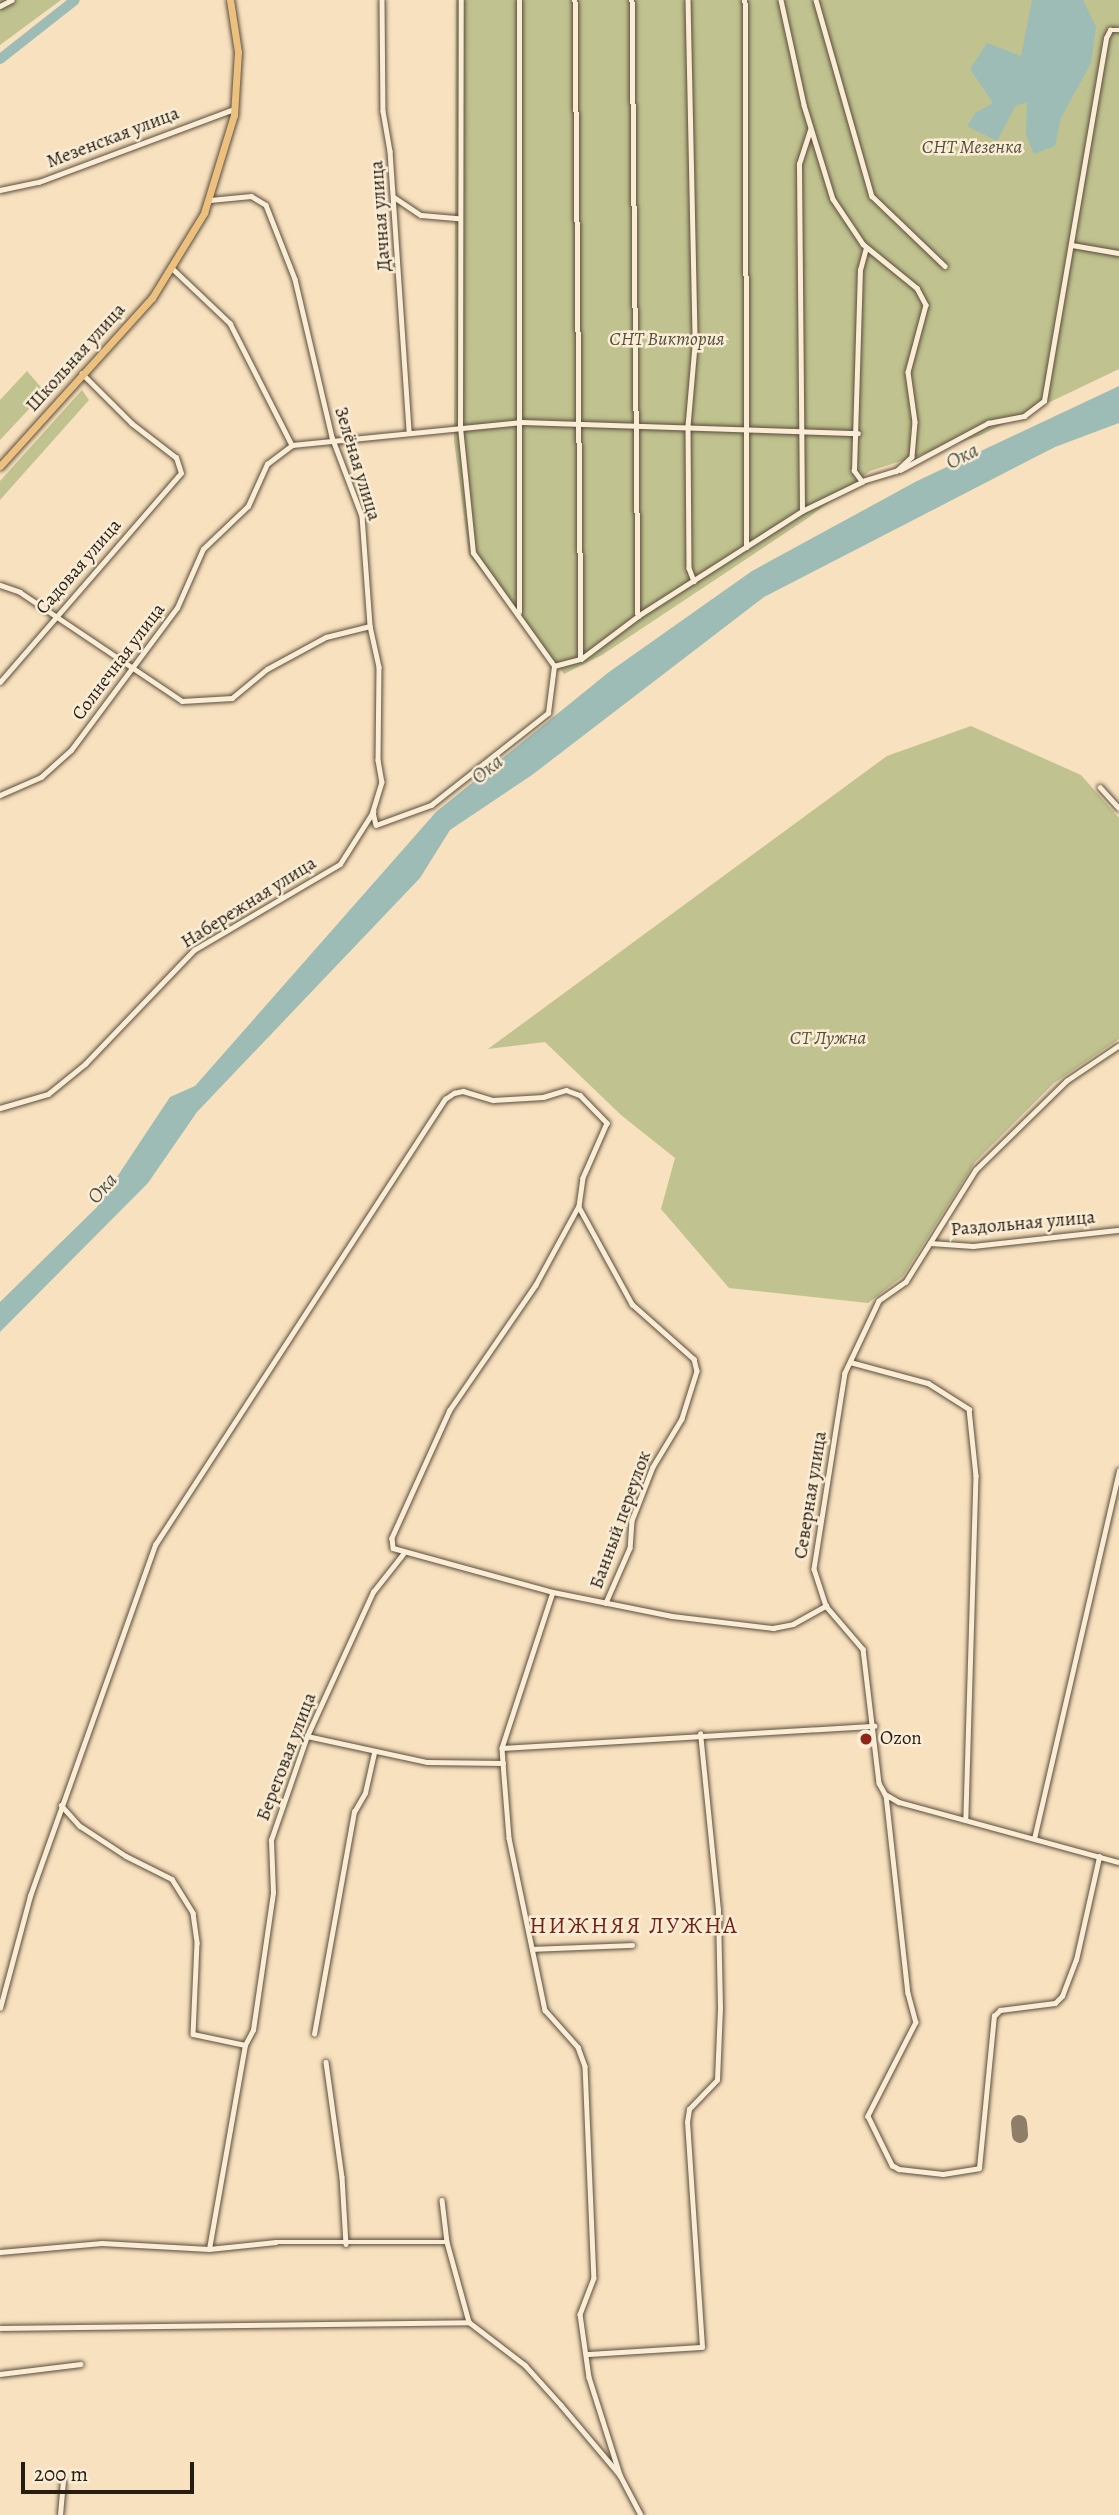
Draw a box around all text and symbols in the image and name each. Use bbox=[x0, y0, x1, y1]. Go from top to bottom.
street label: Мезенская улица bbox=[43, 102, 183, 174]
park label: СНТ Мезенка bbox=[922, 137, 1022, 159]
street label: Дачная улица bbox=[366, 160, 396, 272]
street label: Школьная улица bbox=[21, 299, 131, 417]
park label: СНТ Виктория bbox=[609, 329, 725, 351]
street label: Зелёная улица bbox=[329, 404, 385, 524]
water label: Ока bbox=[941, 437, 983, 475]
street label: Садовая улица bbox=[31, 515, 127, 619]
street label: Солнечная улица bbox=[68, 599, 170, 725]
water label: Ока bbox=[466, 749, 508, 789]
street label: Набережная улица bbox=[177, 852, 321, 954]
park label: СТ Лужна bbox=[790, 1028, 866, 1050]
water label: Ока bbox=[82, 1167, 122, 1209]
street label: Раздольная улица bbox=[950, 1206, 1096, 1242]
street label: Северная улица bbox=[790, 1429, 832, 1561]
street label: Банный переулок bbox=[585, 1448, 657, 1592]
street label: Береговая улица bbox=[252, 1690, 322, 1824]
place label: Ozon bbox=[880, 1728, 922, 1750]
marker: Ozon bbox=[858, 1731, 874, 1747]
district label: НИЖНЯЯ ЛУЖНА bbox=[531, 1912, 737, 1940]
scale bar bbox=[24, 2448, 198, 2492]
text: 200 m bbox=[34, 2460, 88, 2488]

